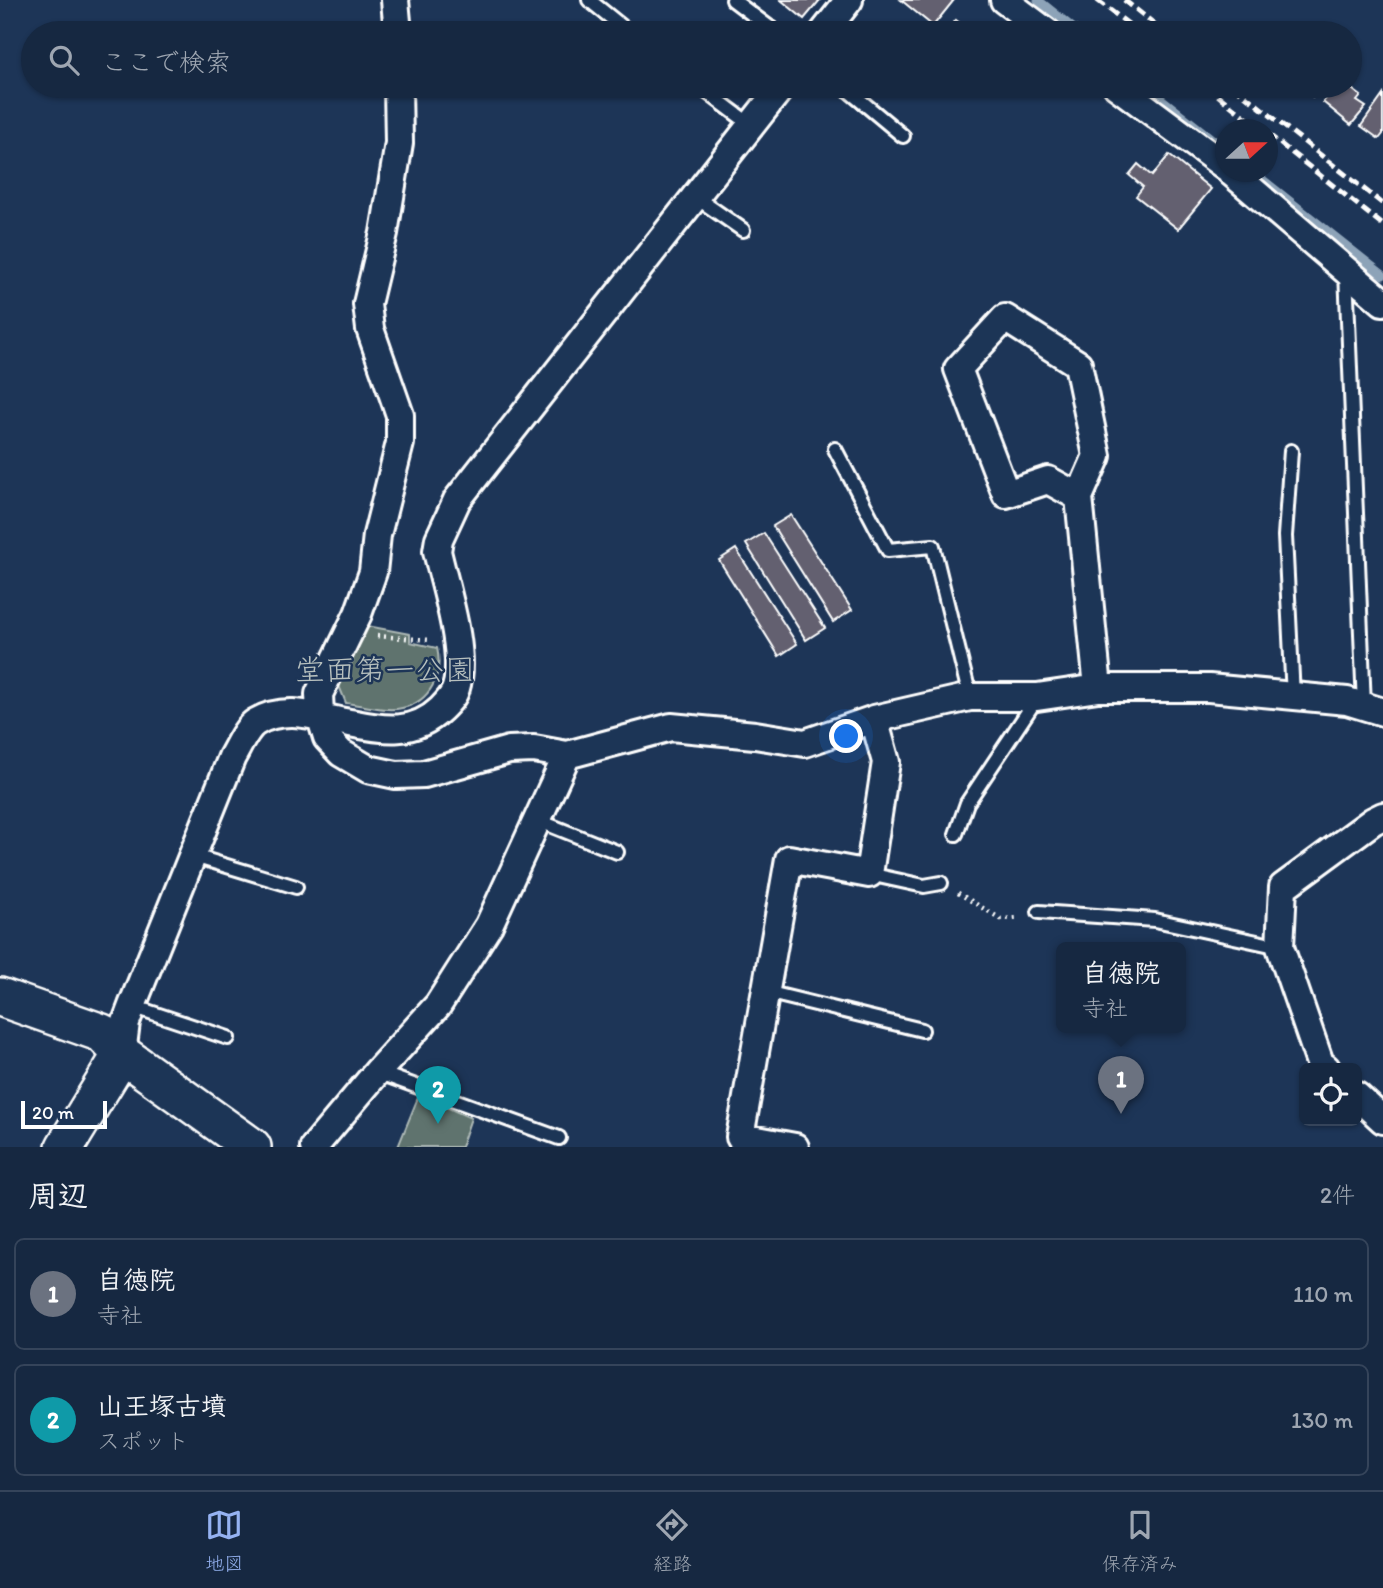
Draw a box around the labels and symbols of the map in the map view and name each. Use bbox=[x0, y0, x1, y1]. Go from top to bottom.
north arrow bbox=[1215, 119, 1278, 182]
park label: 堂面第一公園 bbox=[295, 651, 475, 688]
your location bbox=[829, 719, 863, 753]
pin: 1 bbox=[1098, 1056, 1144, 1114]
pin: 2 bbox=[415, 1066, 461, 1124]
scale bar bbox=[21, 1098, 107, 1130]

